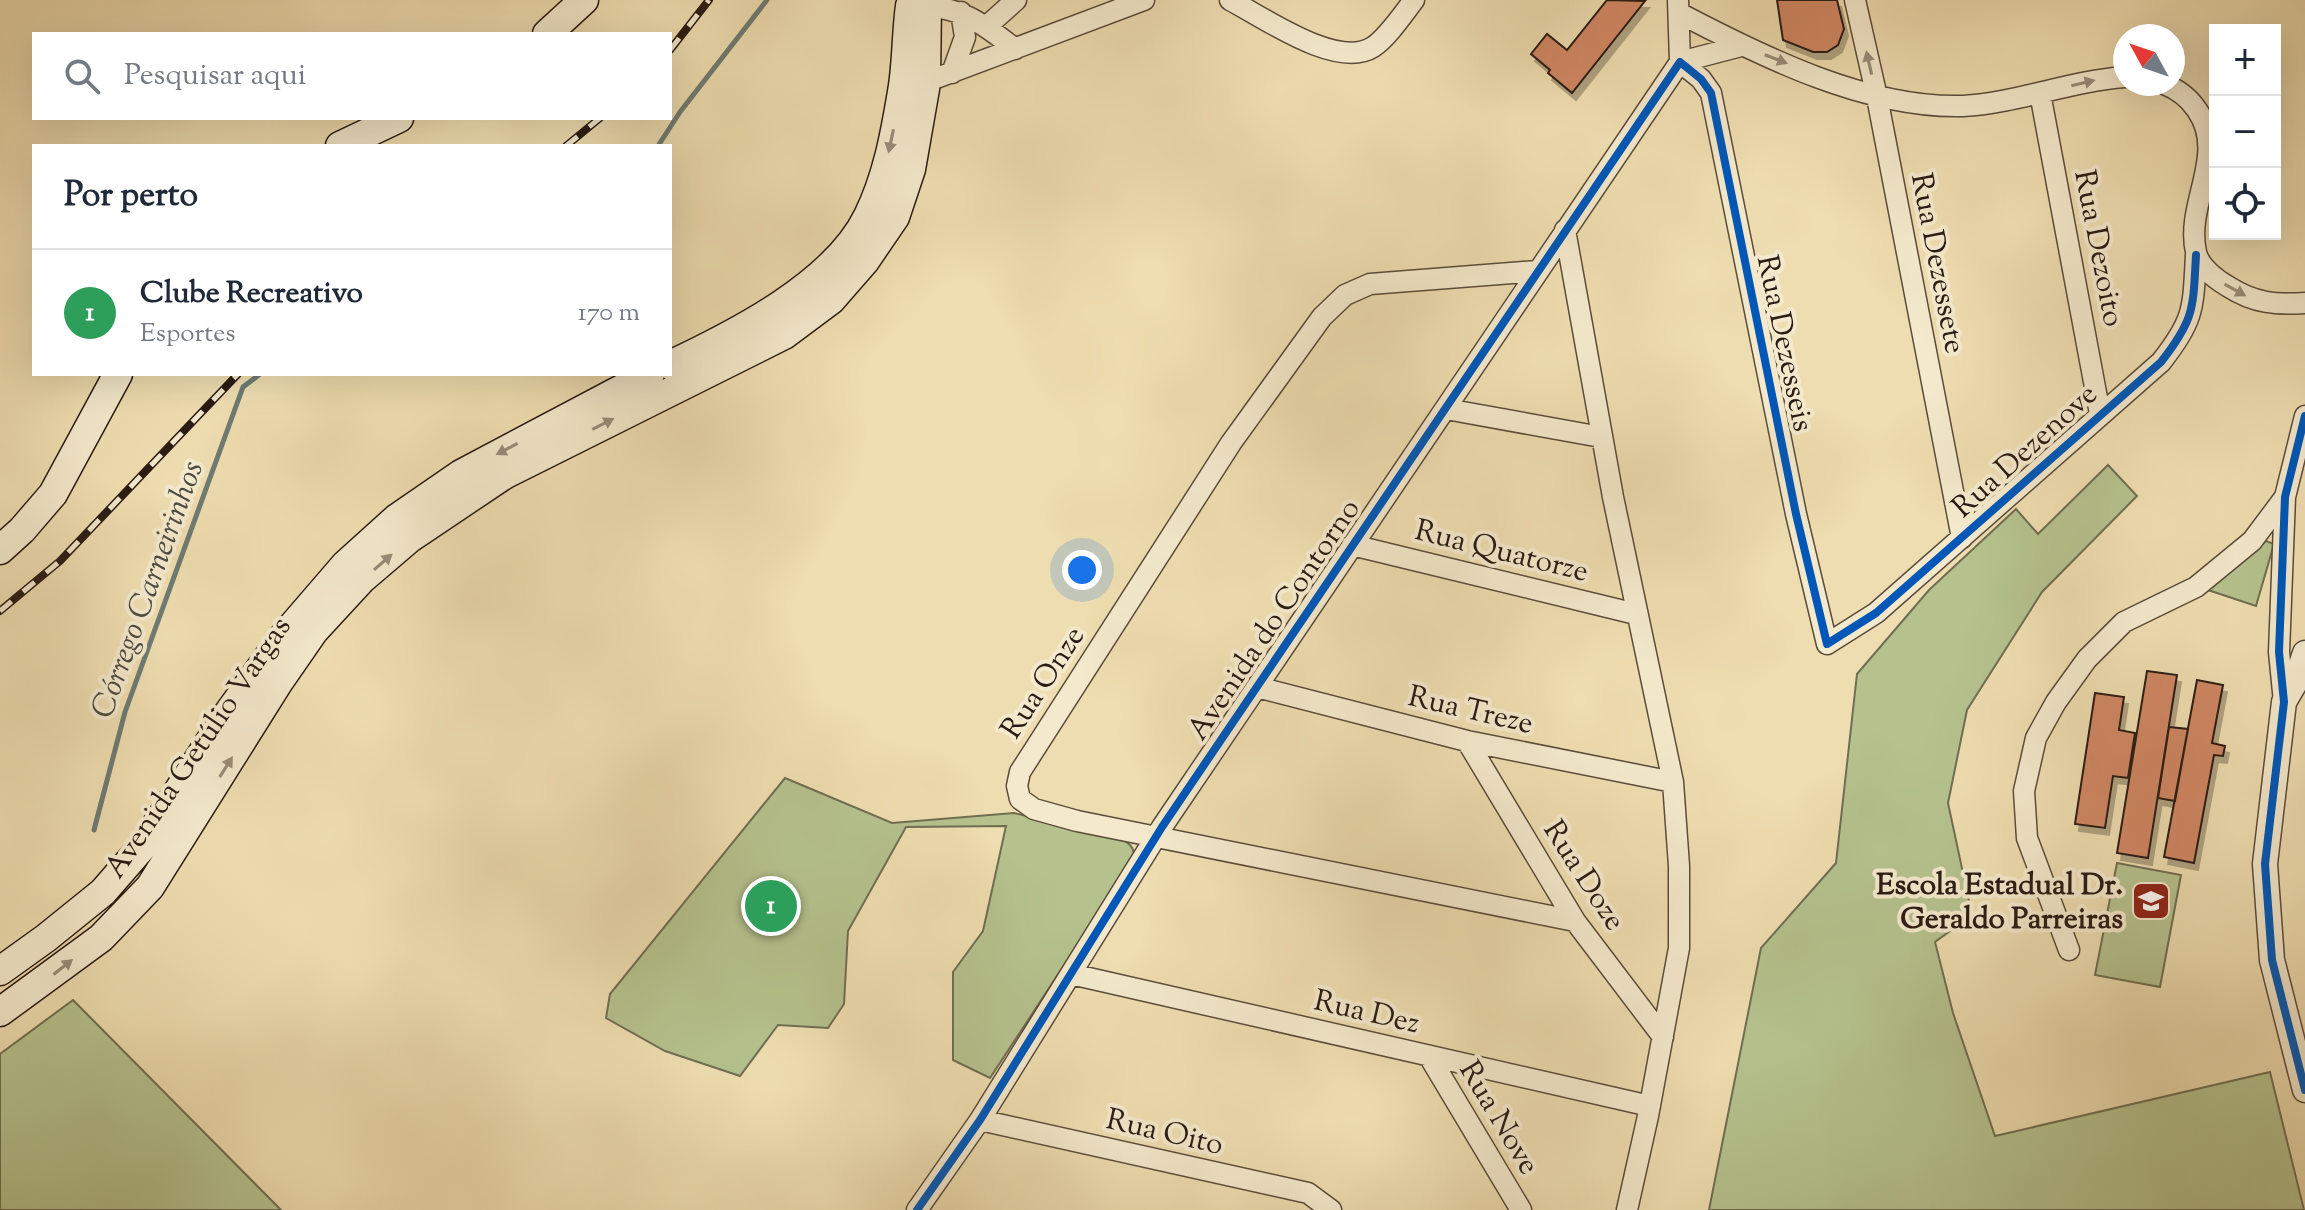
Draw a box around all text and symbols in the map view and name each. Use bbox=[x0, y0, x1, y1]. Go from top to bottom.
north arrow bbox=[2113, 24, 2185, 96]
map controls bbox=[2209, 24, 2281, 240]
button: + bbox=[2209, 24, 2281, 96]
search box bbox=[32, 32, 672, 120]
one-way arrow bbox=[1862, 51, 1875, 76]
one-way arrow bbox=[1764, 53, 1788, 66]
icon: search bbox=[60, 54, 104, 98]
text: Pesquisar aqui bbox=[124, 55, 306, 98]
one-way arrow bbox=[2070, 76, 2095, 89]
button: − bbox=[2209, 96, 2281, 168]
one-way arrow bbox=[884, 129, 897, 154]
street label: Rua Dezoito bbox=[2061, 166, 2134, 330]
button: locate bbox=[2209, 168, 2281, 240]
street label: Rua Dezessete bbox=[1898, 170, 1975, 357]
text: Por perto bbox=[64, 172, 198, 221]
street label: Rua Dezesseis bbox=[1744, 251, 1823, 436]
text: Clube Recreativo bbox=[140, 273, 363, 316]
one-way arrow bbox=[2224, 283, 2246, 297]
text: 1 bbox=[86, 295, 94, 332]
text: 170 m bbox=[578, 295, 640, 332]
text: Esportes bbox=[140, 316, 236, 353]
street label: Rua Dezenove bbox=[1943, 375, 2108, 529]
one-way arrow bbox=[591, 418, 614, 431]
one-way arrow bbox=[496, 442, 518, 456]
water label: Córrego Carneirinhos bbox=[81, 455, 217, 725]
street label: Avenida do Contorno bbox=[1178, 491, 1372, 750]
street label: Rua Quatorze bbox=[1410, 510, 1593, 595]
your location bbox=[1062, 550, 1102, 590]
one-way arrow bbox=[372, 554, 392, 571]
street label: Avenida Getúlio Vargas bbox=[95, 609, 303, 888]
street label: Rua Onze bbox=[992, 618, 1097, 748]
street label: Rua Treze bbox=[1404, 676, 1537, 747]
one-way arrow bbox=[218, 756, 232, 778]
street label: Rua Doze bbox=[1531, 813, 1635, 940]
place label: Escola Estadual Dr. Geraldo Parreiras bbox=[1876, 865, 2123, 942]
pin: 1 bbox=[745, 876, 797, 936]
school or university icon: Escola Estadual Dr. Geraldo Parreiras bbox=[2130, 880, 2172, 922]
one-way arrow bbox=[53, 959, 73, 976]
street label: Rua Dez bbox=[1309, 980, 1424, 1046]
street label: Rua Nove bbox=[1447, 1053, 1549, 1183]
street label: Rua Oito bbox=[1102, 1099, 1227, 1168]

